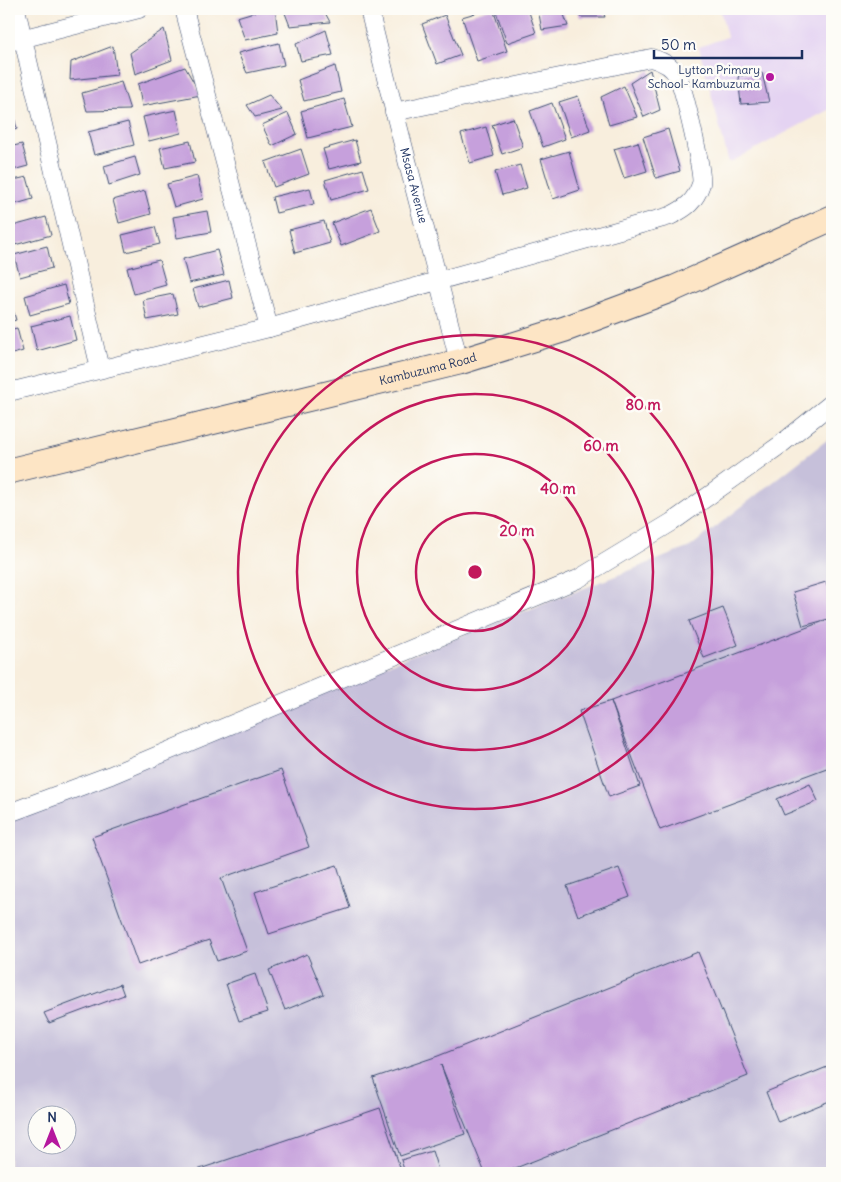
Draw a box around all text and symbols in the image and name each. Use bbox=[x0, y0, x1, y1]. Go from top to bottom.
scale bar bbox=[654, 28, 801, 60]
text: 50 m bbox=[661, 35, 696, 54]
place label: Lytton Primary School- Kambuzuma bbox=[648, 62, 760, 91]
marker: Lytton Primary School- Kambuzuma bbox=[764, 71, 776, 83]
street label: Msasa Avenue bbox=[397, 146, 431, 225]
street label: Kambuzuma Road bbox=[378, 349, 478, 388]
text: 80 m bbox=[625, 395, 661, 414]
text: 60 m bbox=[583, 436, 619, 455]
text: 40 m bbox=[540, 479, 576, 498]
text: 20 m bbox=[500, 521, 534, 540]
centre of rings bbox=[466, 563, 484, 581]
north arrow bbox=[28, 1104, 78, 1154]
text: N bbox=[47, 1108, 57, 1126]

